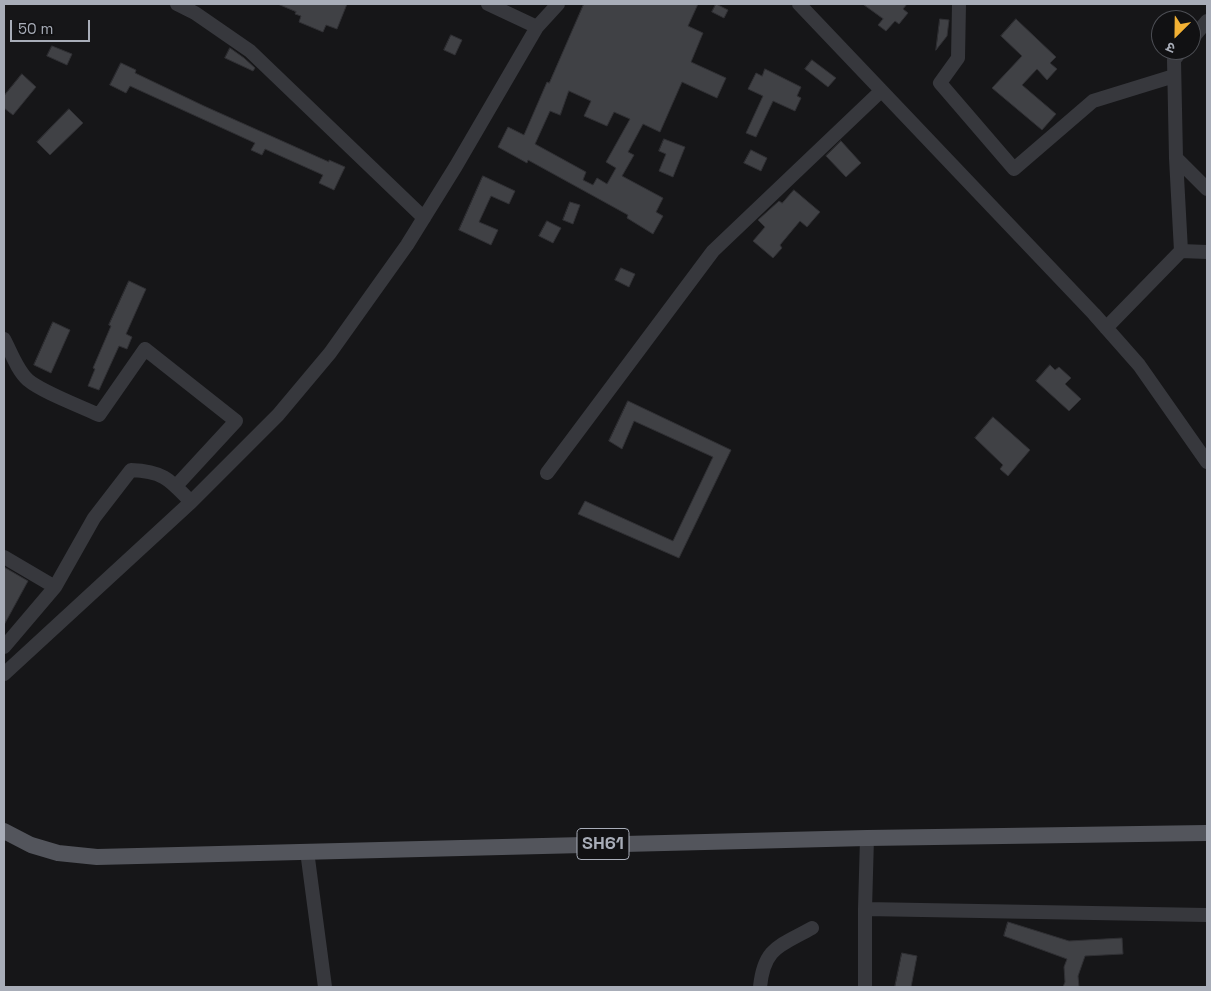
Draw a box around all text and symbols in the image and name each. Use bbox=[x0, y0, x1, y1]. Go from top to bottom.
scale bar bbox=[12, 10, 92, 42]
north arrow bbox=[1151, 10, 1201, 60]
text: 50 m bbox=[18, 19, 53, 38]
text: उ bbox=[1163, 38, 1178, 58]
road number: SH61 bbox=[577, 829, 629, 860]

